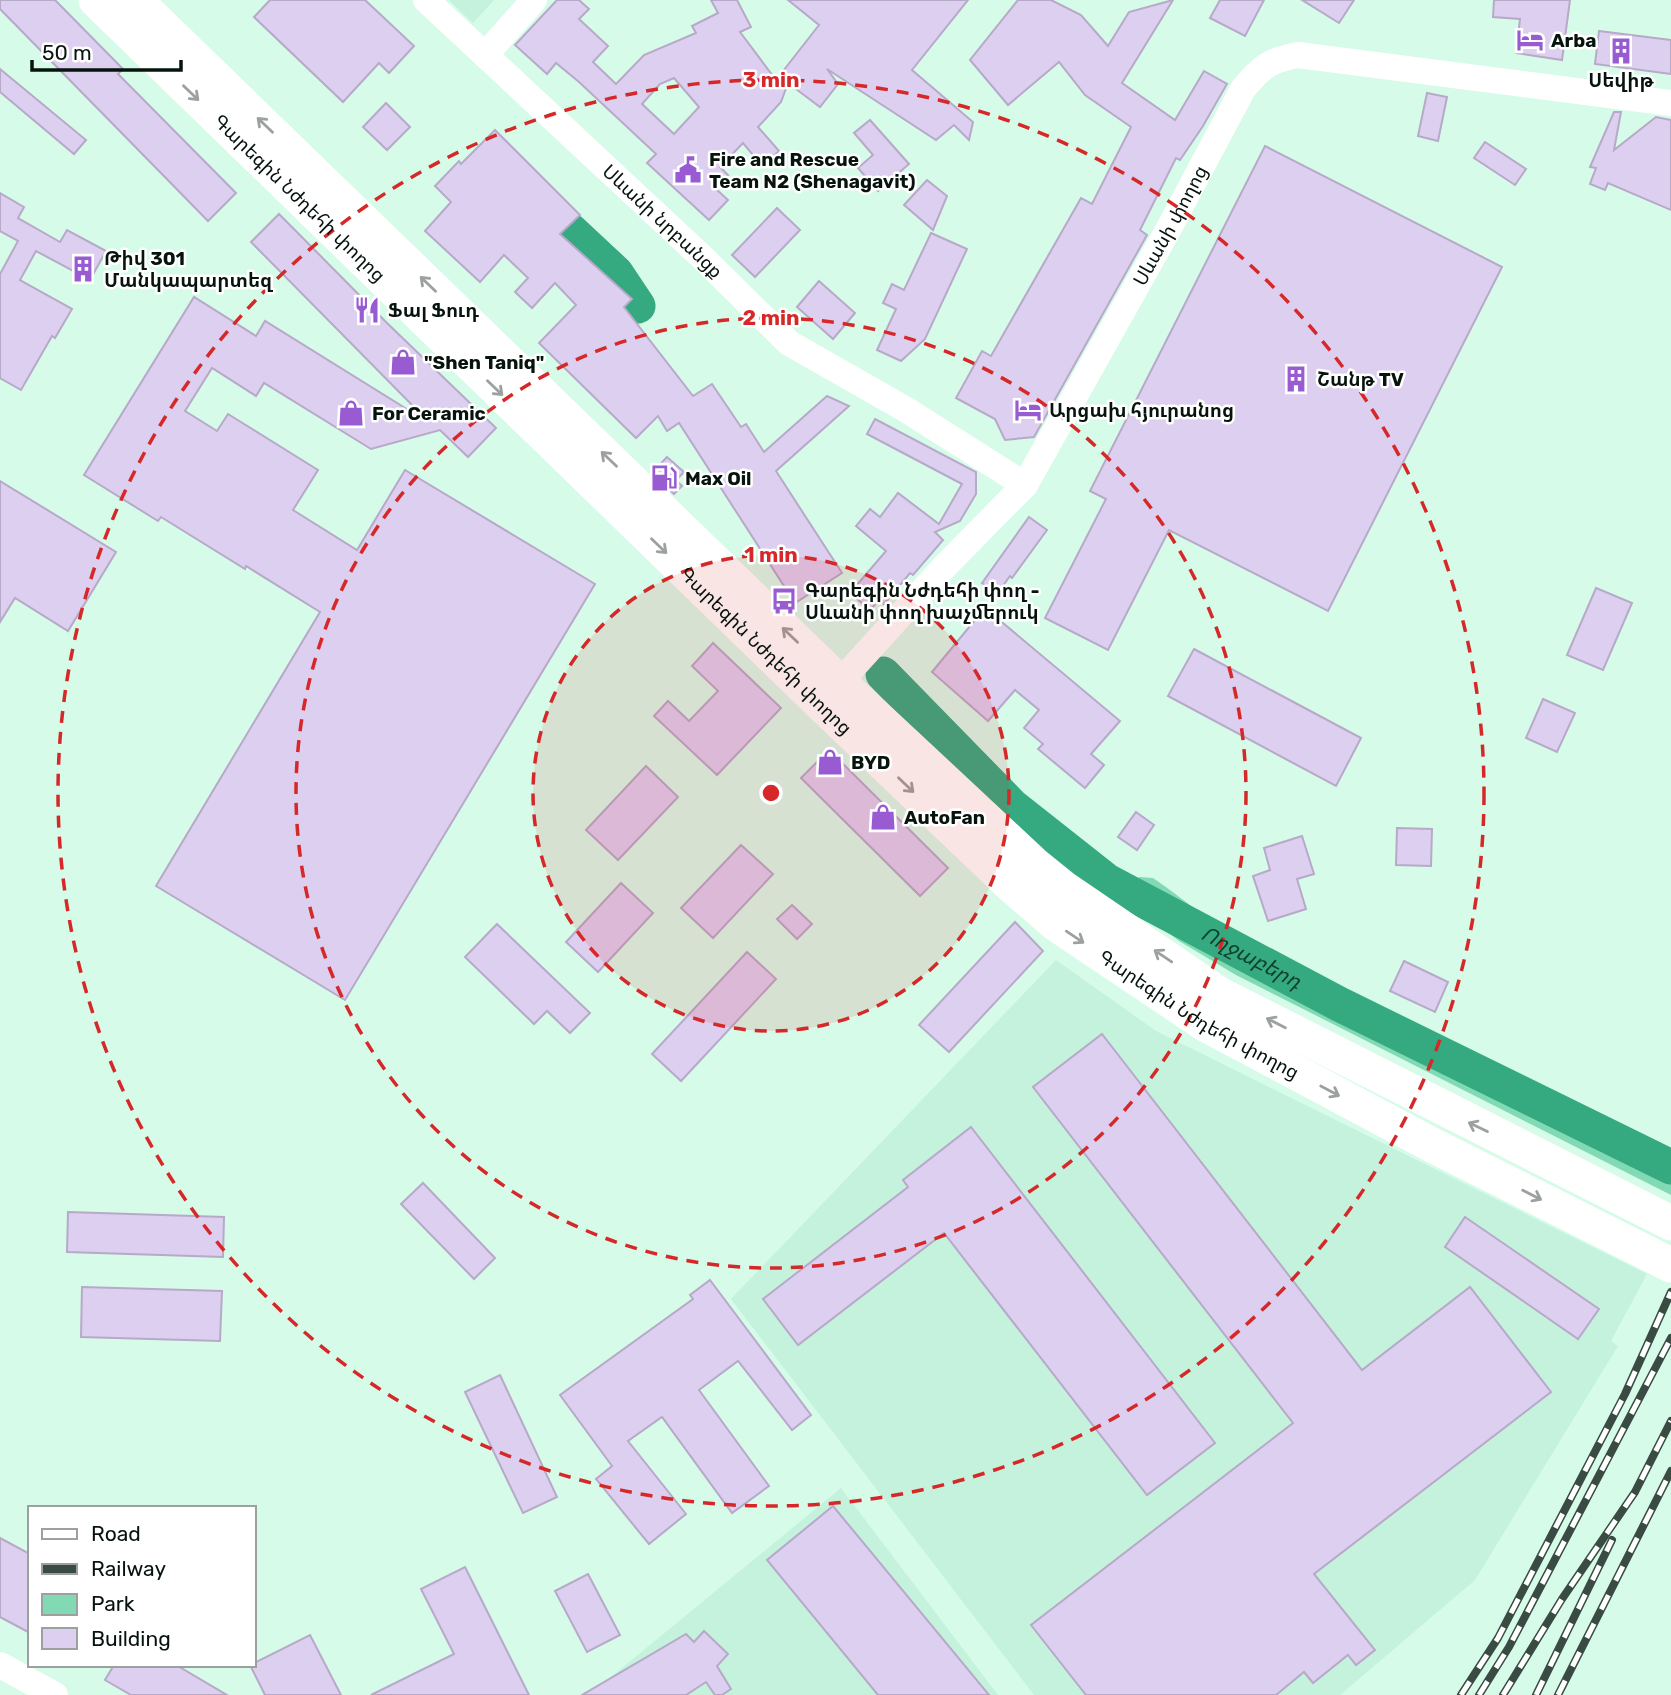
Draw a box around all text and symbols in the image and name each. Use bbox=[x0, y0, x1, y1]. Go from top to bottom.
hotel icon: Arba bbox=[1515, 25, 1545, 55]
scale bar bbox=[32, 28, 180, 72]
place label: Arba bbox=[1551, 29, 1596, 52]
building icon: Սեվիթ bbox=[1606, 36, 1636, 66]
text: 50 m bbox=[42, 40, 92, 65]
text: 3 min bbox=[742, 67, 800, 92]
place label: Սեվիթ bbox=[1588, 69, 1655, 92]
one-way arrow bbox=[182, 85, 199, 102]
street label: Գարեգին Նժդեհի փողոց bbox=[209, 110, 390, 287]
one-way arrow bbox=[257, 117, 274, 134]
place label: Fire and Rescue Team N2 (Shenagavit) bbox=[709, 148, 916, 193]
public building icon: Fire and Rescue Team N2 (Shenagavit) bbox=[673, 155, 703, 185]
street label: Սևանի նրբանցք bbox=[598, 160, 728, 283]
street label: Սևանի փողոց bbox=[1128, 162, 1212, 290]
place label: Թիվ 301 Մանկապարտեզ bbox=[104, 247, 273, 292]
building icon: Թիվ 301 Մանկապարտեզ bbox=[68, 254, 98, 284]
one-way arrow bbox=[420, 275, 437, 292]
restaurant icon: Ֆալ Ֆուդ bbox=[352, 295, 382, 325]
place label: Ֆալ Ֆուդ bbox=[388, 299, 479, 322]
text: 2 min bbox=[743, 305, 799, 330]
shop icon: "Shen Taniq" bbox=[388, 347, 418, 377]
place label: "Shen Taniq" bbox=[424, 351, 544, 374]
building icon: Շանթ TV bbox=[1281, 364, 1311, 394]
place label: Շանթ TV bbox=[1317, 368, 1404, 391]
one-way arrow bbox=[487, 379, 504, 396]
hotel icon: Արցախ հյուրանոց bbox=[1013, 395, 1043, 425]
shop icon: For Ceramic bbox=[336, 398, 366, 428]
place label: Արցախ հյուրանոց bbox=[1049, 399, 1234, 422]
place label: For Ceramic bbox=[372, 402, 486, 425]
one-way arrow bbox=[601, 451, 618, 468]
fuel station icon: Max Oil bbox=[649, 463, 679, 493]
place label: Max Oil bbox=[685, 467, 752, 490]
one-way arrow bbox=[650, 538, 667, 555]
text: 1 min bbox=[744, 542, 798, 567]
street label: Գարեգին Նժդեհի փողոց bbox=[675, 562, 857, 739]
place label: Գարեգին Նժդեհի փող - Սևանի փող խաչմերուկ bbox=[805, 579, 1040, 624]
bus stop icon: Գարեգին Նժդեհի փող - Սևանի փող խաչմերուկ bbox=[769, 586, 799, 616]
one-way arrow bbox=[782, 626, 799, 643]
shop icon: BYD bbox=[815, 747, 845, 777]
place label: BYD bbox=[851, 751, 890, 774]
one-way arrow bbox=[897, 776, 914, 793]
centre of rings bbox=[759, 781, 783, 805]
shop icon: AutoFan bbox=[868, 802, 898, 832]
place label: AutoFan bbox=[904, 806, 985, 829]
water label: Ողջաբերդ bbox=[1197, 920, 1306, 994]
one-way arrow bbox=[1065, 929, 1084, 944]
street label: Գարեգին Նժդեհի փողոց bbox=[1094, 945, 1303, 1084]
one-way arrow bbox=[1154, 949, 1173, 963]
one-way arrow bbox=[1266, 1016, 1287, 1030]
one-way arrow bbox=[1319, 1084, 1340, 1098]
one-way arrow bbox=[1468, 1119, 1489, 1133]
one-way arrow bbox=[1521, 1189, 1542, 1203]
legend bbox=[28, 1506, 256, 1667]
text: Road bbox=[91, 1521, 141, 1546]
text: Railway bbox=[91, 1556, 166, 1581]
text: Park bbox=[91, 1591, 135, 1616]
text: Building bbox=[91, 1626, 171, 1651]

